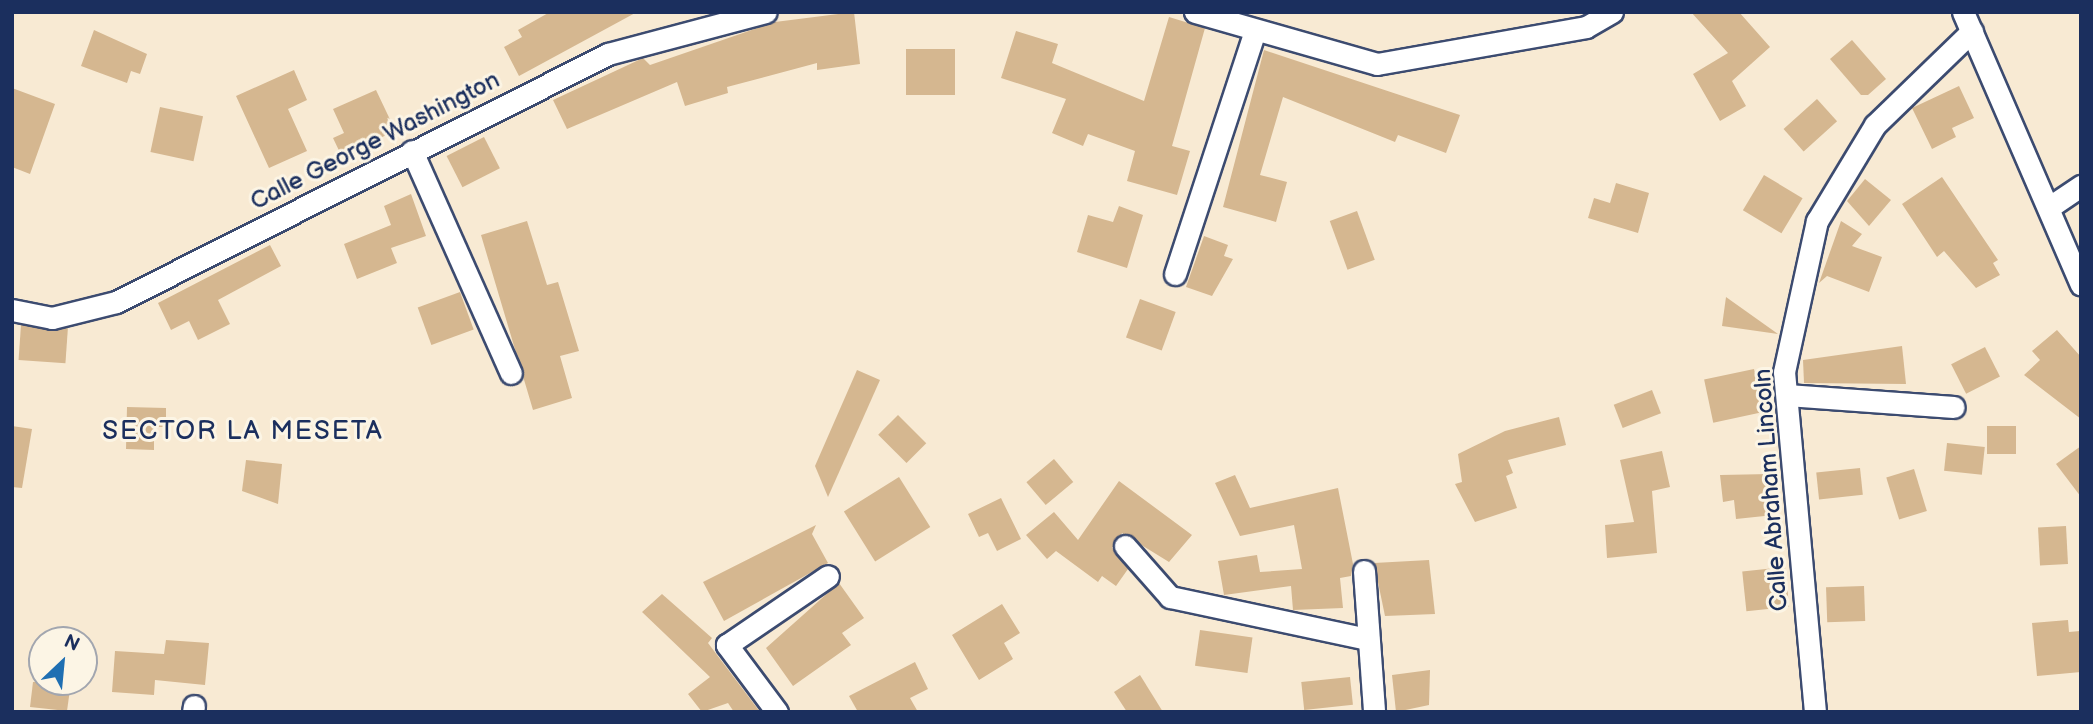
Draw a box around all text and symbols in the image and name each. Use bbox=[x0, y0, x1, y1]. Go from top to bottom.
street label: Calle George Washington bbox=[245, 65, 505, 217]
street label: Calle Abraham Lincoln bbox=[1748, 368, 1794, 612]
district label: SECTOR LA MESETA bbox=[104, 416, 382, 448]
north arrow bbox=[28, 626, 98, 696]
text: N bbox=[60, 630, 83, 657]

